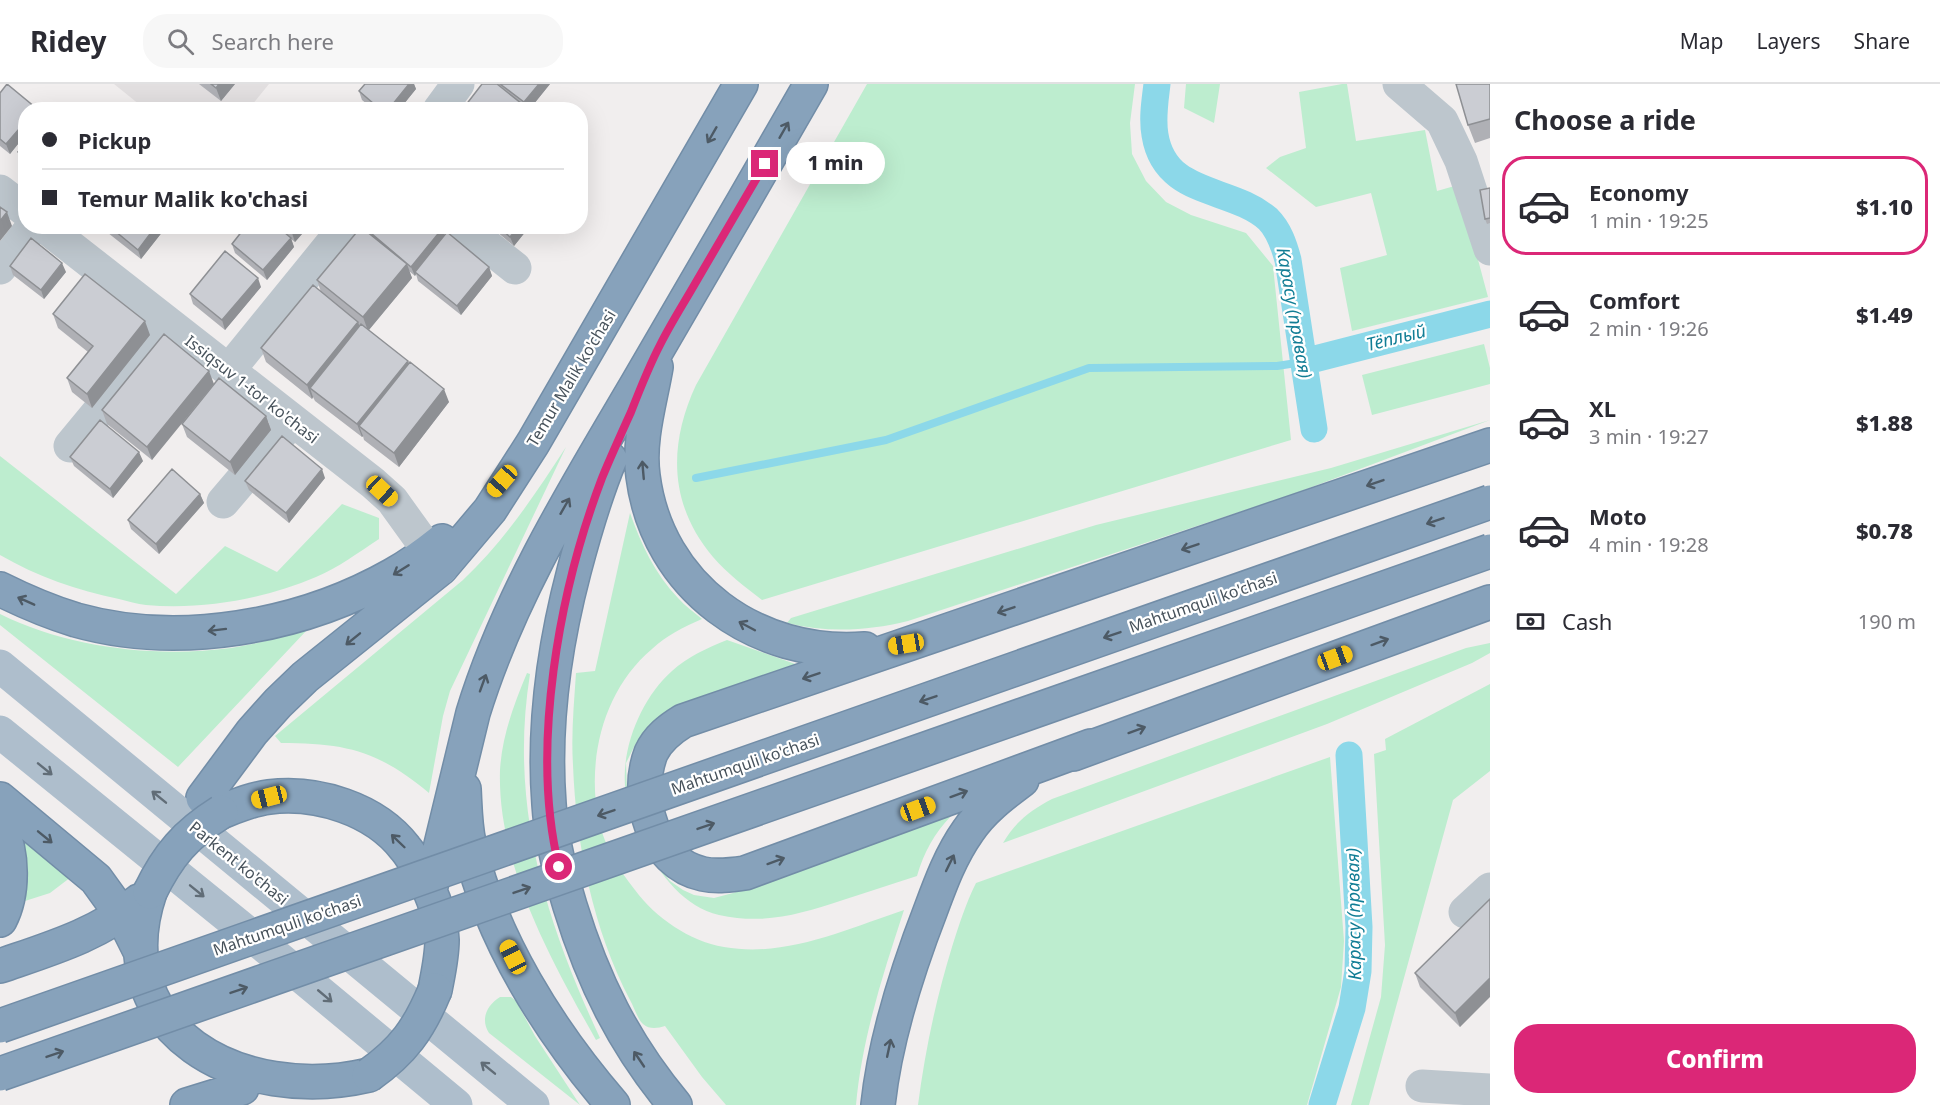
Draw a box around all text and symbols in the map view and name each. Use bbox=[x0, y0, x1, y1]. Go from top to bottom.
search box bbox=[143, 14, 563, 68]
text: Ridey bbox=[30, 22, 107, 60]
icon: search bbox=[164, 25, 197, 58]
text: Search here bbox=[212, 26, 334, 56]
text: Map bbox=[1680, 27, 1724, 55]
text: Layers bbox=[1757, 27, 1821, 55]
text: Share bbox=[1854, 27, 1910, 55]
text: Choose a ride bbox=[1514, 101, 1696, 138]
one-way arrow bbox=[779, 122, 790, 140]
text: Pickup bbox=[78, 125, 151, 155]
one-way arrow bbox=[706, 126, 718, 143]
callout: 1 min bbox=[786, 143, 885, 185]
text: 1 min bbox=[808, 149, 863, 176]
route end bbox=[751, 150, 778, 177]
text: Economy bbox=[1589, 177, 1688, 207]
icon: car bbox=[1517, 179, 1571, 233]
text: Temur Malik ko'chasi bbox=[78, 183, 308, 213]
text: $1.10 bbox=[1856, 191, 1913, 221]
text: 1 min · 19:25 bbox=[1589, 207, 1709, 234]
water label: Карасу (правая) bbox=[1272, 246, 1318, 380]
text: Comfort bbox=[1589, 285, 1680, 315]
icon: car bbox=[1517, 287, 1571, 341]
text: $1.49 bbox=[1856, 299, 1913, 329]
street label: Temur Malik ko'chasi bbox=[521, 306, 621, 450]
text: 2 min · 19:26 bbox=[1589, 315, 1709, 342]
water label: Тёплый bbox=[1363, 318, 1428, 356]
street label: Issiqsuv 1-tor ko'chasi bbox=[181, 330, 323, 448]
text: XL bbox=[1589, 393, 1616, 423]
icon: car bbox=[1517, 395, 1571, 449]
text: $1.88 bbox=[1856, 407, 1913, 437]
text: 3 min · 19:27 bbox=[1589, 423, 1709, 450]
one-way arrow bbox=[637, 461, 648, 481]
car bbox=[483, 462, 521, 500]
car bbox=[363, 472, 401, 510]
one-way arrow bbox=[1366, 479, 1385, 490]
one-way arrow bbox=[560, 498, 571, 516]
text: Moto bbox=[1589, 501, 1647, 531]
icon: car bbox=[1517, 503, 1571, 557]
text: $0.78 bbox=[1856, 515, 1913, 545]
one-way arrow bbox=[1426, 517, 1445, 528]
text: 4 min · 19:28 bbox=[1589, 531, 1709, 558]
one-way arrow bbox=[1181, 542, 1200, 553]
one-way arrow bbox=[393, 564, 410, 576]
street label: Mahtumquli ko'chasi bbox=[1126, 566, 1280, 638]
one-way arrow bbox=[18, 595, 36, 606]
one-way arrow bbox=[997, 605, 1016, 616]
icon: cash bbox=[1514, 605, 1547, 638]
text: Cash bbox=[1562, 606, 1612, 636]
text: 190 m bbox=[1858, 608, 1916, 635]
one-way arrow bbox=[739, 620, 756, 632]
one-way arrow bbox=[207, 624, 227, 635]
one-way arrow bbox=[1103, 630, 1122, 641]
one-way arrow bbox=[345, 632, 361, 645]
car bbox=[887, 632, 925, 656]
one-way arrow bbox=[1370, 636, 1389, 647]
car bbox=[1315, 643, 1355, 673]
one-way arrow bbox=[802, 672, 821, 683]
one-way arrow bbox=[478, 674, 489, 693]
one-way arrow bbox=[919, 695, 938, 706]
one-way arrow bbox=[1127, 723, 1146, 734]
street label: Mahtumquli ko'chasi bbox=[668, 728, 822, 800]
one-way arrow bbox=[37, 762, 53, 775]
car bbox=[249, 784, 289, 810]
one-way arrow bbox=[949, 788, 968, 799]
one-way arrow bbox=[152, 790, 167, 804]
car bbox=[898, 794, 938, 824]
one-way arrow bbox=[597, 808, 615, 819]
street label: Parkent ko'chasi bbox=[185, 816, 293, 910]
one-way arrow bbox=[696, 819, 715, 830]
one-way arrow bbox=[37, 830, 53, 843]
one-way arrow bbox=[391, 834, 406, 848]
water label: Карасу (правая) bbox=[1340, 848, 1366, 980]
route start bbox=[545, 853, 572, 880]
one-way arrow bbox=[944, 854, 956, 872]
one-way arrow bbox=[766, 855, 785, 866]
one-way arrow bbox=[512, 884, 531, 895]
one-way arrow bbox=[189, 885, 205, 898]
street label: Mahtumquli ko'chasi bbox=[210, 889, 364, 961]
car bbox=[497, 937, 529, 977]
one-way arrow bbox=[229, 983, 248, 994]
one-way arrow bbox=[317, 990, 333, 1003]
button: Confirm bbox=[1514, 1024, 1916, 1093]
one-way arrow bbox=[884, 1038, 895, 1058]
one-way arrow bbox=[45, 1048, 64, 1059]
one-way arrow bbox=[633, 1051, 645, 1067]
one-way arrow bbox=[480, 1061, 496, 1074]

